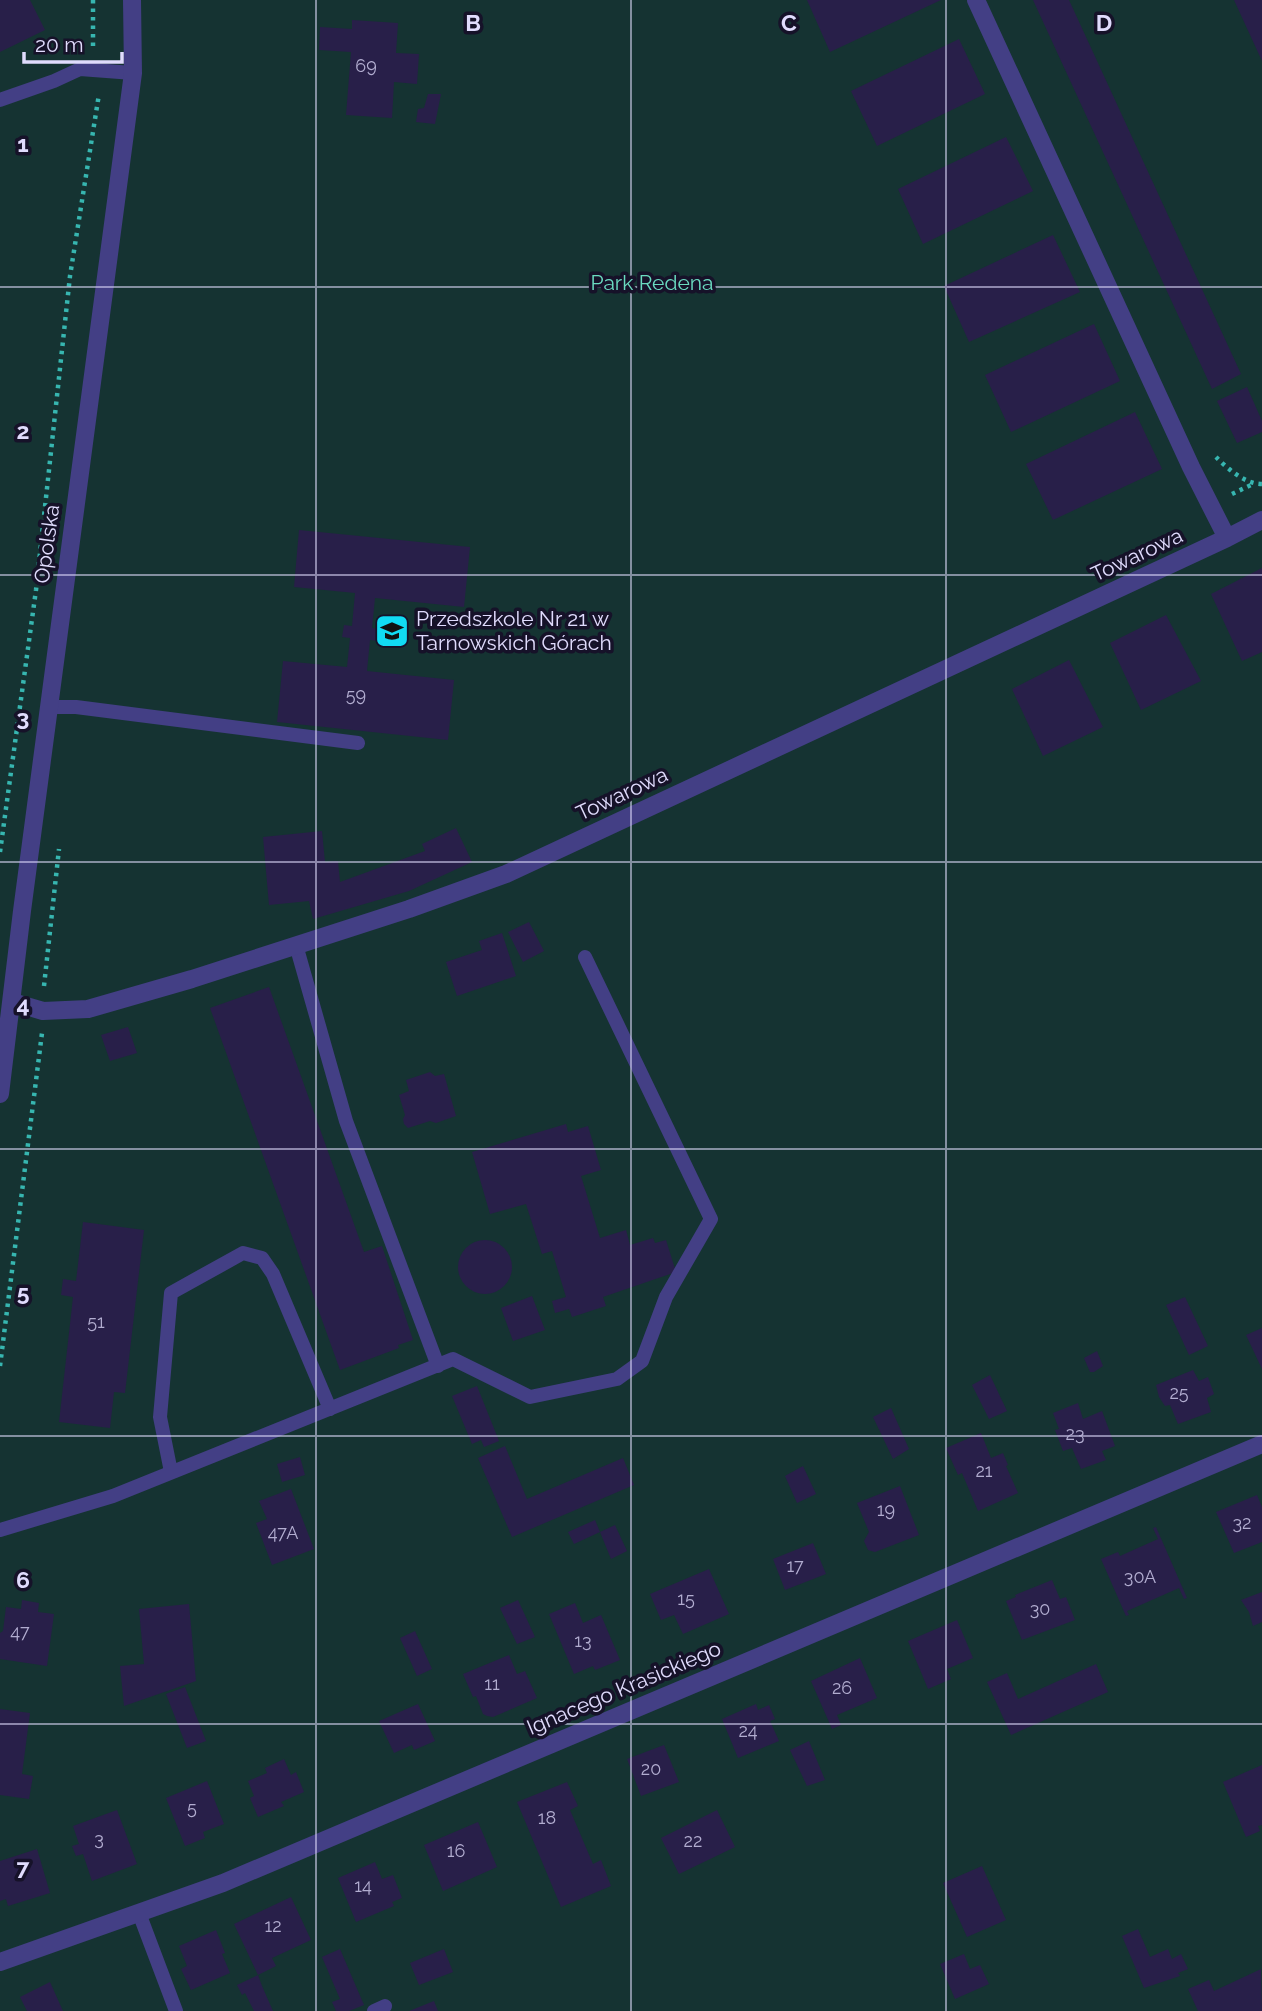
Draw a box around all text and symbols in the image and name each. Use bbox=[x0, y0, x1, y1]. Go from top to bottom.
text: B bbox=[465, 9, 481, 36]
text: C bbox=[781, 9, 797, 36]
text: D bbox=[1096, 9, 1112, 36]
scale bar bbox=[24, 21, 122, 65]
text: 20 m bbox=[35, 32, 83, 57]
house number: 69 bbox=[355, 55, 377, 76]
text: 1 bbox=[17, 130, 29, 157]
park label: Park Redena bbox=[590, 270, 714, 295]
text: 2 bbox=[17, 417, 29, 444]
street label: Opolska bbox=[29, 503, 64, 585]
street label: Towarowa bbox=[1087, 522, 1187, 587]
place label: Przedszkole Nr 21 w Tarnowskich Górach bbox=[416, 606, 612, 655]
school or university icon: Przedszkole Nr 21 w Tarnowskich Górach bbox=[373, 612, 411, 650]
house number: 59 bbox=[346, 684, 366, 705]
text: 3 bbox=[17, 704, 29, 731]
street label: Towarowa bbox=[572, 761, 672, 826]
text: 4 bbox=[16, 991, 30, 1018]
text: 5 bbox=[17, 1279, 30, 1306]
house number: 51 bbox=[87, 1311, 105, 1332]
house number: 25 bbox=[1169, 1382, 1189, 1403]
house number: 23 bbox=[1066, 1423, 1085, 1444]
house number: 21 bbox=[975, 1460, 993, 1481]
house number: 19 bbox=[877, 1499, 895, 1520]
house number: 32 bbox=[1233, 1512, 1252, 1533]
house number: 47A bbox=[268, 1522, 298, 1543]
house number: 17 bbox=[786, 1555, 804, 1576]
text: 6 bbox=[16, 1566, 30, 1593]
house number: 30A bbox=[1124, 1566, 1156, 1587]
house number: 15 bbox=[677, 1588, 695, 1609]
house number: 30 bbox=[1030, 1598, 1050, 1619]
house number: 47 bbox=[10, 1621, 30, 1642]
house number: 13 bbox=[574, 1630, 592, 1651]
street label: Ignacego Krasickiego bbox=[523, 1635, 725, 1740]
house number: 11 bbox=[484, 1673, 500, 1694]
house number: 26 bbox=[832, 1677, 852, 1698]
house number: 24 bbox=[738, 1720, 758, 1741]
house number: 20 bbox=[641, 1758, 661, 1779]
house number: 5 bbox=[187, 1797, 197, 1818]
house number: 18 bbox=[538, 1807, 556, 1828]
house number: 3 bbox=[94, 1828, 104, 1849]
house number: 22 bbox=[684, 1830, 702, 1851]
house number: 16 bbox=[447, 1840, 465, 1861]
text: 7 bbox=[17, 1853, 30, 1880]
house number: 14 bbox=[354, 1875, 372, 1896]
house number: 12 bbox=[264, 1915, 282, 1936]

